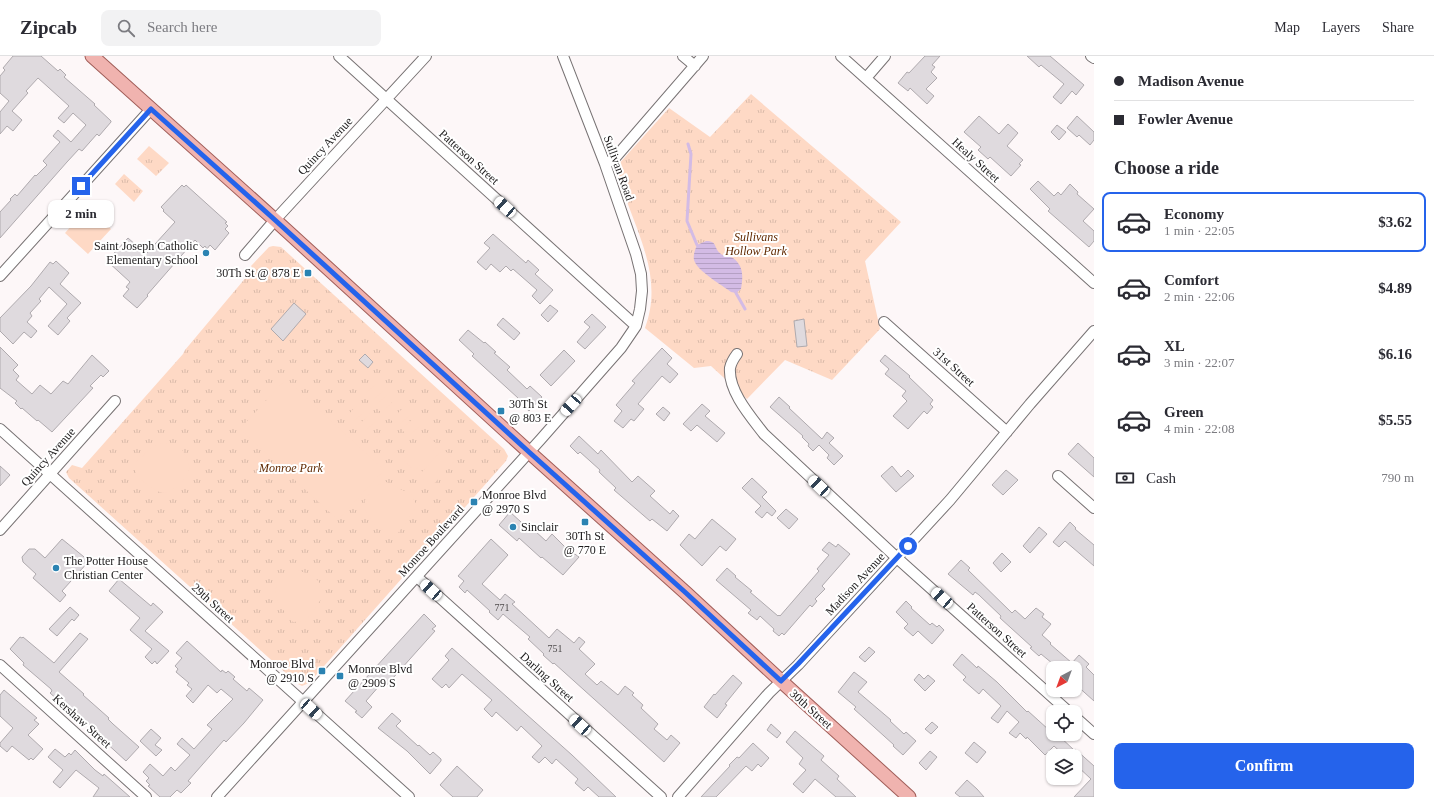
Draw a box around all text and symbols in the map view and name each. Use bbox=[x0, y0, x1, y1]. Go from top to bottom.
search box bbox=[101, 10, 381, 46]
text: Zipcab bbox=[20, 17, 77, 38]
icon: search bbox=[115, 17, 137, 39]
text: Search here bbox=[147, 19, 217, 35]
text: Map bbox=[1274, 20, 1300, 35]
text: Layers bbox=[1322, 20, 1360, 35]
text: Share bbox=[1382, 20, 1414, 35]
text: Madison Avenue bbox=[1138, 73, 1244, 89]
text: Fowler Avenue bbox=[1138, 111, 1233, 127]
street label: Quincy Avenue bbox=[295, 114, 355, 178]
street label: Patterson Street bbox=[436, 126, 502, 188]
street label: Sullivan Road bbox=[601, 133, 637, 203]
street label: Healy Street bbox=[949, 135, 1003, 186]
text: Choose a ride bbox=[1114, 158, 1219, 178]
route end bbox=[72, 177, 90, 195]
car bbox=[492, 195, 518, 219]
callout: 2 min bbox=[48, 200, 114, 228]
icon: car bbox=[1116, 204, 1152, 240]
text: 2 min bbox=[65, 206, 97, 221]
text: Economy bbox=[1164, 206, 1224, 222]
text: $3.62 bbox=[1378, 214, 1412, 230]
text: 1 min · 22:05 bbox=[1164, 223, 1234, 238]
park label: Sullivans Hollow Park bbox=[724, 230, 788, 258]
place label: Saint Joseph Catholic Elementary School bbox=[94, 239, 199, 267]
marker: Saint Joseph Catholic Elementary School bbox=[201, 248, 211, 258]
place label: 30Th St @ 878 E bbox=[216, 266, 300, 280]
marker: 30Th St @ 878 E bbox=[303, 268, 313, 278]
icon: car bbox=[1116, 270, 1152, 306]
text: Comfort bbox=[1164, 272, 1219, 288]
text: $4.89 bbox=[1378, 280, 1412, 296]
text: 2 min · 22:06 bbox=[1164, 289, 1234, 304]
icon: car bbox=[1116, 336, 1152, 372]
text: XL bbox=[1164, 338, 1185, 354]
street label: 31st Street bbox=[930, 345, 978, 390]
text: $6.16 bbox=[1378, 346, 1412, 362]
text: 3 min · 22:07 bbox=[1164, 355, 1234, 370]
car bbox=[559, 392, 583, 418]
place label: 30Th St @ 803 E bbox=[509, 397, 551, 425]
icon: car bbox=[1116, 402, 1152, 438]
text: Green bbox=[1164, 404, 1204, 420]
marker: 30Th St @ 803 E bbox=[496, 406, 506, 416]
text: $5.55 bbox=[1378, 412, 1412, 428]
text: 4 min · 22:08 bbox=[1164, 421, 1234, 436]
street label: Quincy Avenue bbox=[18, 425, 78, 489]
park label: Monroe Park bbox=[258, 461, 324, 475]
icon: cash bbox=[1114, 467, 1136, 489]
text: Cash bbox=[1146, 470, 1176, 486]
text: 790 m bbox=[1381, 470, 1414, 485]
car bbox=[806, 473, 832, 499]
place label: Monroe Blvd @ 2970 S bbox=[482, 488, 546, 516]
marker: Monroe Blvd @ 2970 S bbox=[469, 497, 479, 507]
street label: Monroe Boulevard bbox=[395, 503, 467, 579]
marker: 30Th St @ 770 E bbox=[580, 517, 590, 527]
place label: Sinclair bbox=[521, 520, 558, 534]
marker: Sinclair bbox=[508, 522, 518, 532]
place label: 30Th St @ 770 E bbox=[564, 529, 606, 557]
route start bbox=[899, 537, 917, 555]
street label: Madison Avenue bbox=[822, 550, 888, 618]
place label: The Potter House Christian Center bbox=[64, 554, 148, 582]
marker: The Potter House Christian Center bbox=[51, 563, 61, 573]
car bbox=[418, 578, 444, 602]
street label: 29th Street bbox=[189, 580, 238, 626]
car bbox=[929, 586, 955, 610]
street label: Patterson Street bbox=[964, 599, 1030, 661]
house number: 771 bbox=[495, 602, 510, 613]
house number: 751 bbox=[548, 643, 563, 654]
street label: Darling Street bbox=[517, 649, 577, 705]
place label: Monroe Blvd @ 2910 S bbox=[250, 657, 314, 685]
north arrow bbox=[1046, 661, 1082, 697]
map controls bbox=[1046, 661, 1082, 785]
place label: Monroe Blvd @ 2909 S bbox=[348, 662, 412, 690]
marker: Monroe Blvd @ 2910 S bbox=[317, 666, 327, 676]
marker: Monroe Blvd @ 2909 S bbox=[335, 671, 345, 681]
street label: 30th Street bbox=[787, 686, 836, 732]
street label: Kershaw Street bbox=[50, 691, 115, 751]
car bbox=[298, 697, 324, 721]
button: locate bbox=[1046, 705, 1082, 741]
car bbox=[567, 713, 593, 737]
button: Confirm bbox=[1114, 743, 1414, 789]
button: layers bbox=[1046, 749, 1082, 785]

